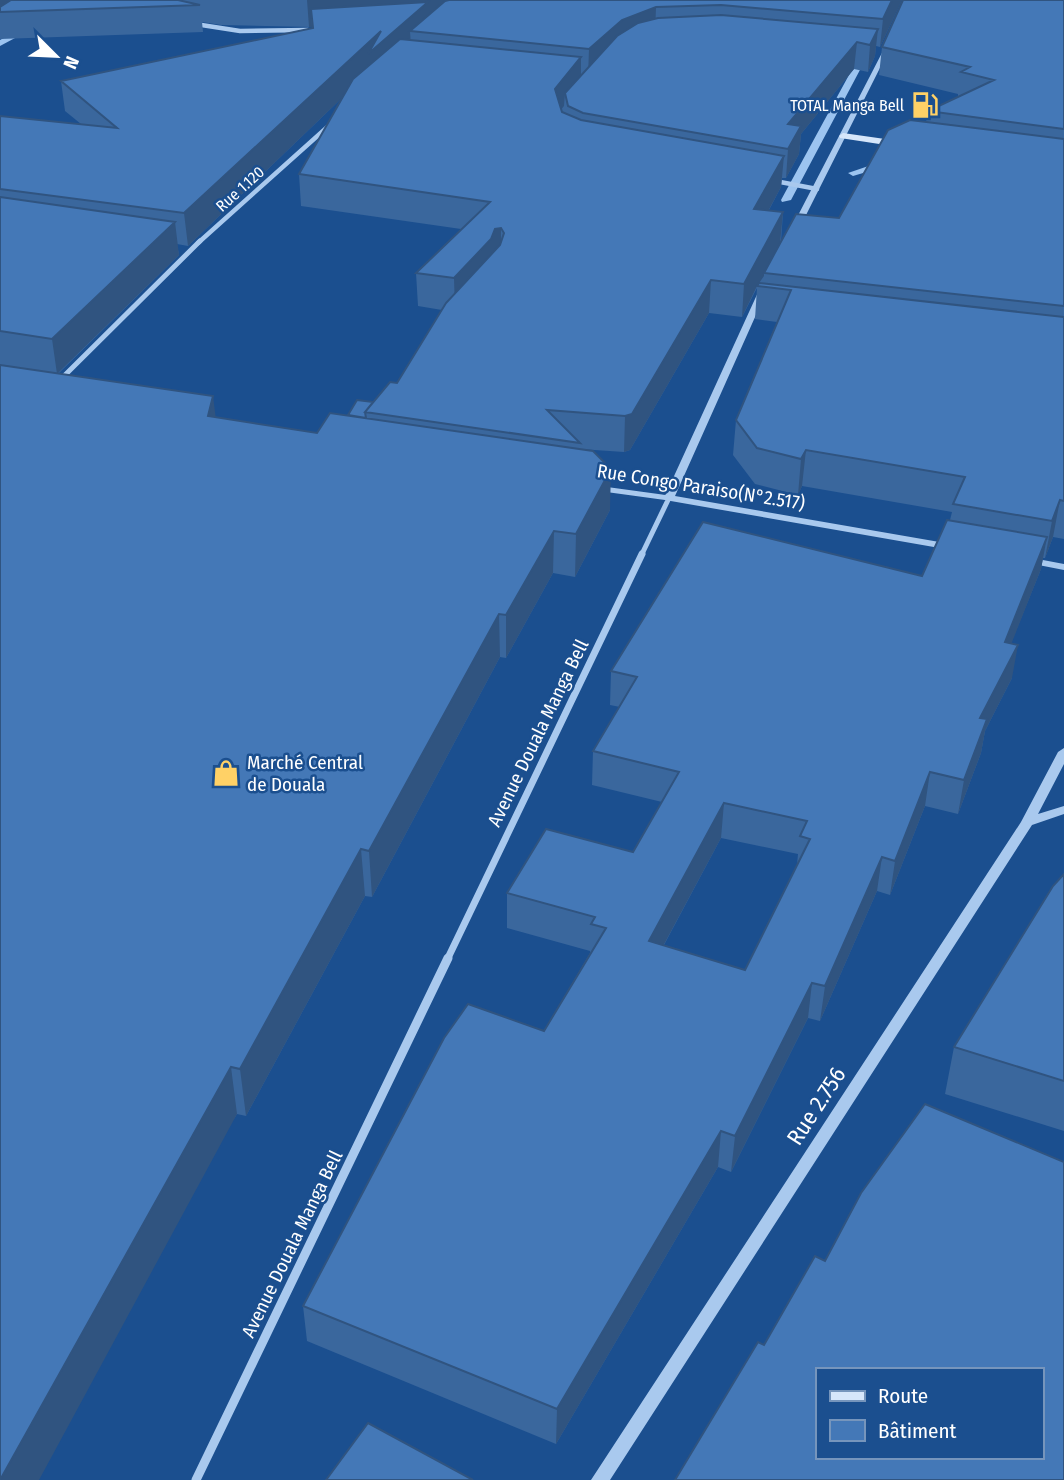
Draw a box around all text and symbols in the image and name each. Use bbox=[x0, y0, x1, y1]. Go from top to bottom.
north arrow bbox=[21, 21, 91, 91]
text: N bbox=[58, 53, 84, 73]
fuel station icon: TOTAL Manga Bell bbox=[910, 90, 940, 120]
place label: TOTAL Manga Bell bbox=[790, 96, 904, 115]
street label: Rue 1.120 bbox=[212, 162, 268, 216]
street label: Rue Congo Paraiso(N°2.517) bbox=[595, 459, 807, 515]
street label: Avenue Douala Manga Bell bbox=[483, 636, 593, 830]
place label: Marché Central de Douala bbox=[247, 751, 363, 796]
shop icon: Marché Central de Douala bbox=[211, 758, 241, 788]
street label: Rue 2.756 bbox=[780, 1062, 852, 1150]
street label: Avenue Douala Manga Bell bbox=[237, 1147, 347, 1341]
legend bbox=[816, 1368, 1043, 1459]
text: Route bbox=[878, 1383, 928, 1409]
text: Bâtiment bbox=[878, 1418, 957, 1444]

